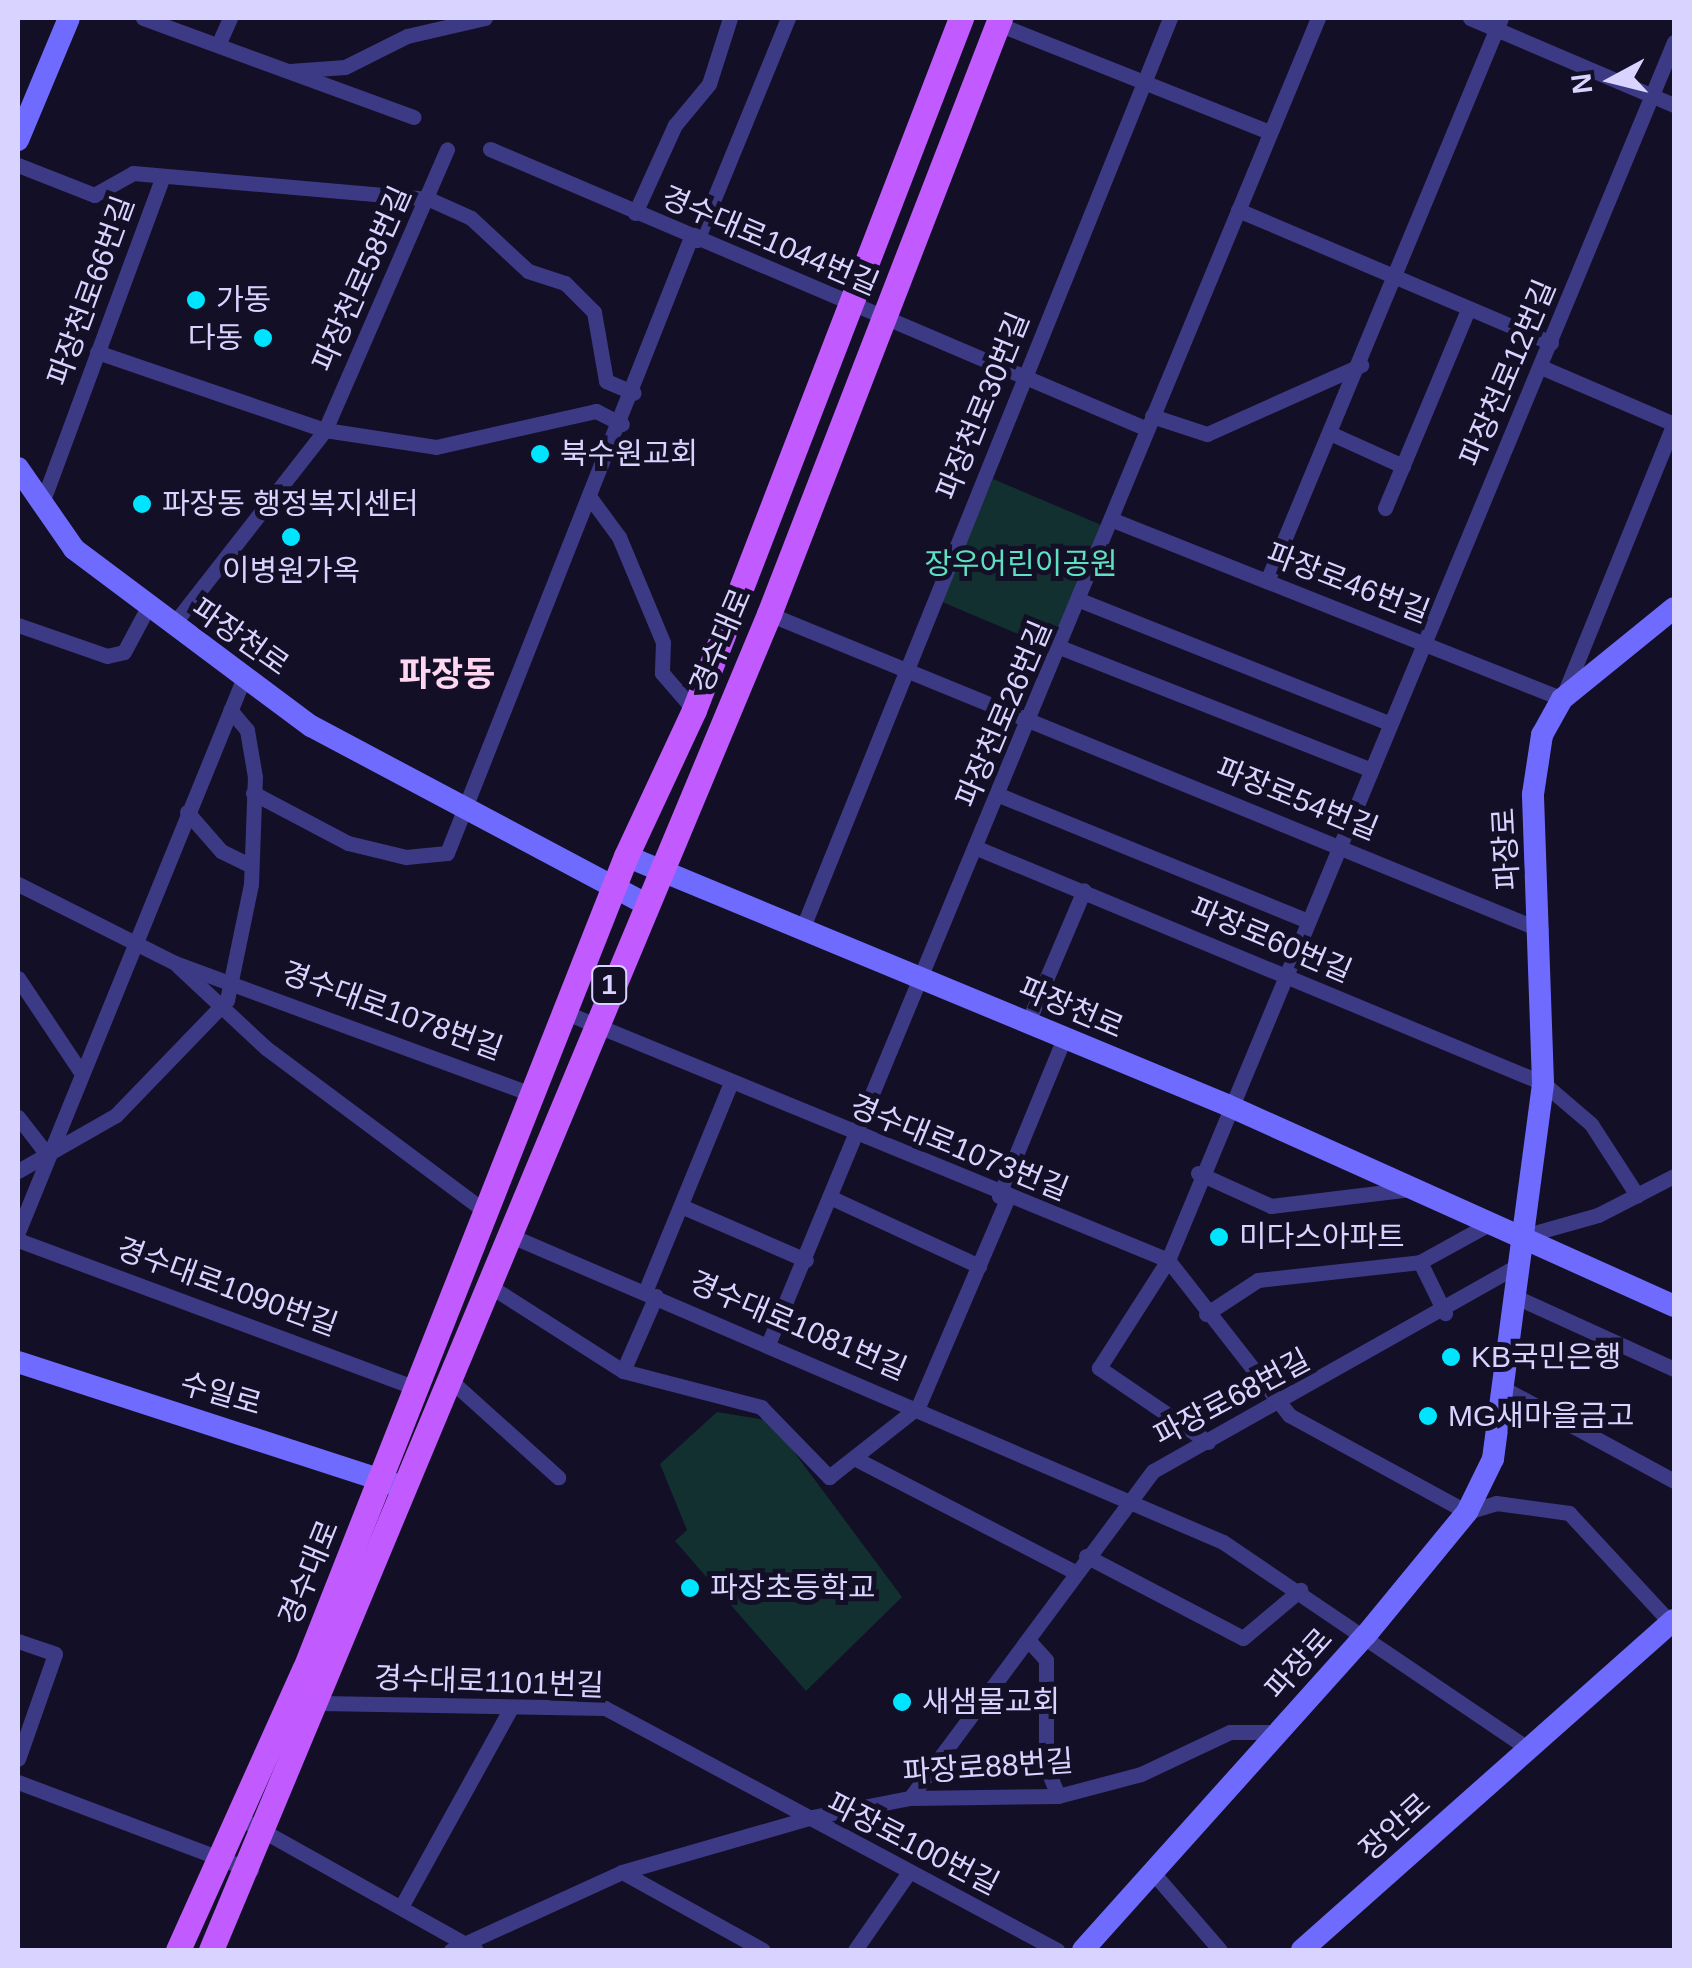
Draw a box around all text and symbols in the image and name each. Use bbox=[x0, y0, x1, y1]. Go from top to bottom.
north arrow bbox=[1562, 30, 1662, 130]
text: N bbox=[1565, 72, 1598, 96]
street label: 경수대로1044번길 bbox=[656, 179, 884, 303]
street label: 파장천로58번길 bbox=[305, 181, 419, 377]
street label: 파장천로66번길 bbox=[40, 191, 142, 391]
street label: 파장천로12번길 bbox=[1453, 274, 1563, 472]
place label: 가동 bbox=[216, 282, 271, 318]
marker: 가동 bbox=[185, 289, 207, 311]
street label: 파장천로30번길 bbox=[929, 307, 1037, 505]
place label: 다동 bbox=[188, 320, 243, 356]
marker: 다동 bbox=[252, 327, 274, 349]
place label: 북수원교회 bbox=[560, 436, 698, 472]
marker: 북수원교회 bbox=[529, 443, 551, 465]
place label: 파장동 행정복지센터 bbox=[162, 486, 419, 522]
marker: 파장동 행정복지센터 bbox=[131, 493, 153, 515]
marker: 이병원가옥 bbox=[280, 526, 302, 548]
street label: 파장로46번길 bbox=[1262, 535, 1434, 631]
park label: 장우어린이공원 bbox=[924, 546, 1118, 582]
place label: 이병원가옥 bbox=[222, 553, 360, 589]
street label: 경수대로 bbox=[683, 583, 759, 699]
street label: 파장천로 bbox=[184, 591, 296, 683]
street label: 파장천로26번길 bbox=[949, 615, 1059, 813]
district label: 파장동 bbox=[399, 653, 495, 695]
street label: 파장로54번길 bbox=[1211, 750, 1383, 848]
street label: 파장로 bbox=[1486, 807, 1526, 891]
street label: 파장로60번길 bbox=[1185, 890, 1357, 990]
street label: 경수대로1078번길 bbox=[277, 954, 507, 1068]
road number: 1 bbox=[589, 962, 629, 1008]
street label: 파장천로 bbox=[1013, 970, 1129, 1046]
street label: 경수대로1073번길 bbox=[845, 1088, 1073, 1208]
place label: 미다스아파트 bbox=[1239, 1219, 1405, 1255]
marker: 미다스아파트 bbox=[1208, 1226, 1230, 1248]
street label: 경수대로1090번길 bbox=[112, 1230, 342, 1344]
street label: 경수대로1081번길 bbox=[684, 1264, 912, 1388]
place label: KB국민은행 bbox=[1471, 1339, 1621, 1375]
street label: 파장로68번길 bbox=[1148, 1342, 1316, 1454]
marker: KB국민은행 bbox=[1440, 1346, 1462, 1368]
street label: 수일로 bbox=[176, 1365, 266, 1423]
place label: MG새마을금고 bbox=[1448, 1398, 1634, 1434]
marker: MG새마을금고 bbox=[1417, 1405, 1439, 1427]
street label: 경수대로 bbox=[272, 1515, 346, 1631]
place label: 파장초등학교 bbox=[710, 1570, 876, 1606]
marker: 파장초등학교 bbox=[679, 1577, 701, 1599]
street label: 파장로 bbox=[1258, 1621, 1340, 1707]
street label: 경수대로1101번길 bbox=[373, 1660, 605, 1704]
place label: 새샘물교회 bbox=[922, 1684, 1060, 1720]
marker: 새샘물교회 bbox=[891, 1691, 913, 1713]
street label: 파장로88번길 bbox=[901, 1743, 1075, 1791]
street label: 파장로100번길 bbox=[821, 1785, 1005, 1903]
street label: 장안로 bbox=[1352, 1786, 1438, 1868]

